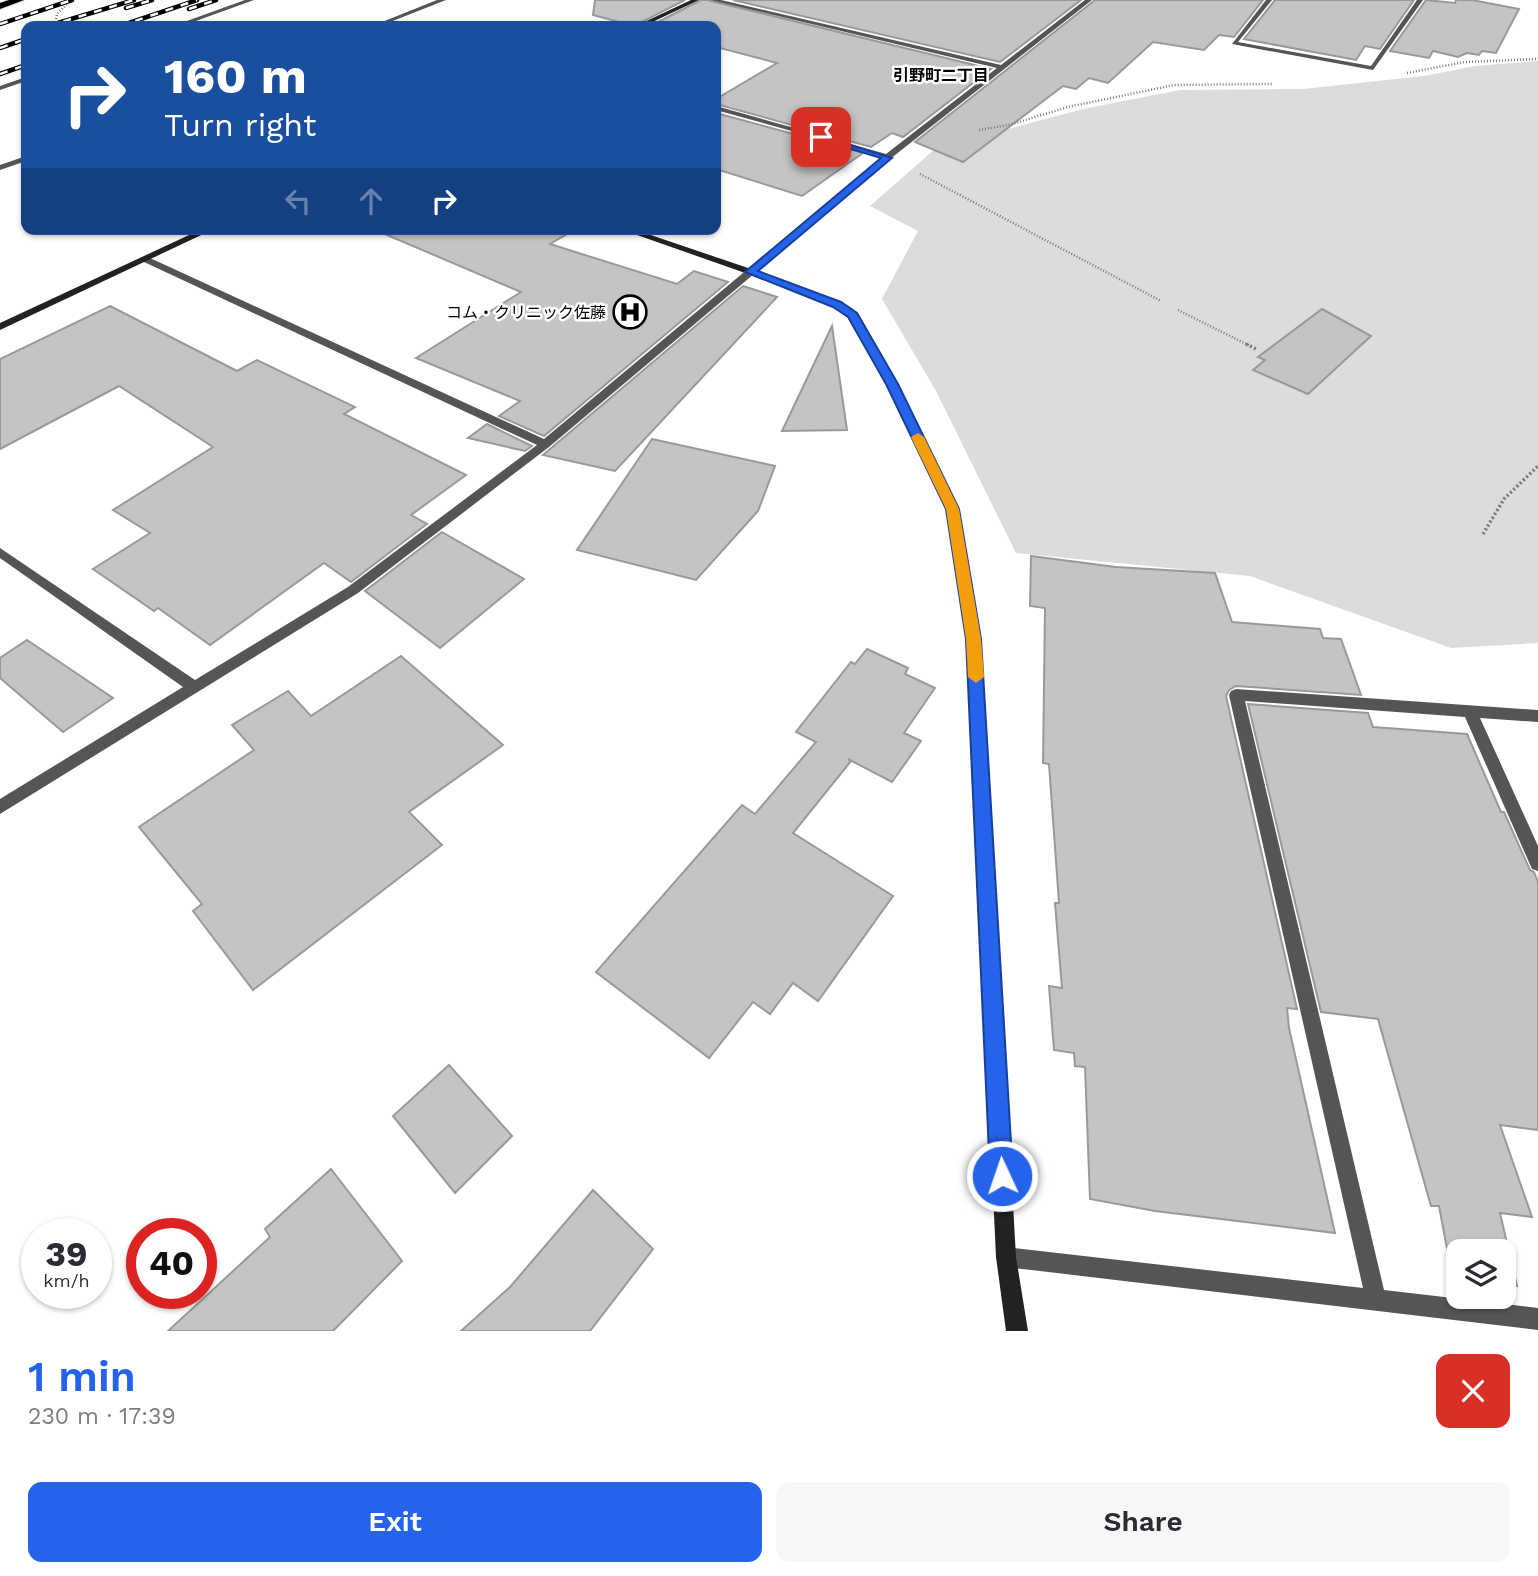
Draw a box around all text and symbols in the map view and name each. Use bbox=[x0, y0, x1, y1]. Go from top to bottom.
text: 160 m bbox=[164, 47, 307, 105]
icon: right bbox=[49, 49, 140, 140]
district label: 引野町二丁目 bbox=[893, 66, 989, 85]
text: Turn right bbox=[164, 106, 316, 144]
pin bbox=[791, 107, 851, 167]
icon: arrive bbox=[802, 118, 840, 156]
icon: left bbox=[279, 182, 317, 220]
icon: ahead bbox=[352, 182, 390, 220]
icon: right bbox=[425, 182, 463, 220]
hospital icon: コム・クリニック佐藤 bbox=[611, 293, 649, 331]
place label: コム・クリニック佐藤 bbox=[446, 303, 606, 322]
position arrow bbox=[965, 1139, 1039, 1213]
speed limit sign: 40 bbox=[126, 1218, 217, 1309]
text: 39 bbox=[45, 1233, 88, 1275]
map controls bbox=[1446, 1239, 1516, 1309]
button: layers bbox=[1446, 1239, 1516, 1309]
text: km/h bbox=[43, 1270, 90, 1291]
text: 1 min bbox=[28, 1352, 136, 1401]
button: close bbox=[1436, 1354, 1510, 1428]
text: 230 m · 17:39 bbox=[28, 1403, 176, 1430]
button: Exit bbox=[28, 1482, 762, 1562]
button: Share bbox=[776, 1482, 1510, 1562]

